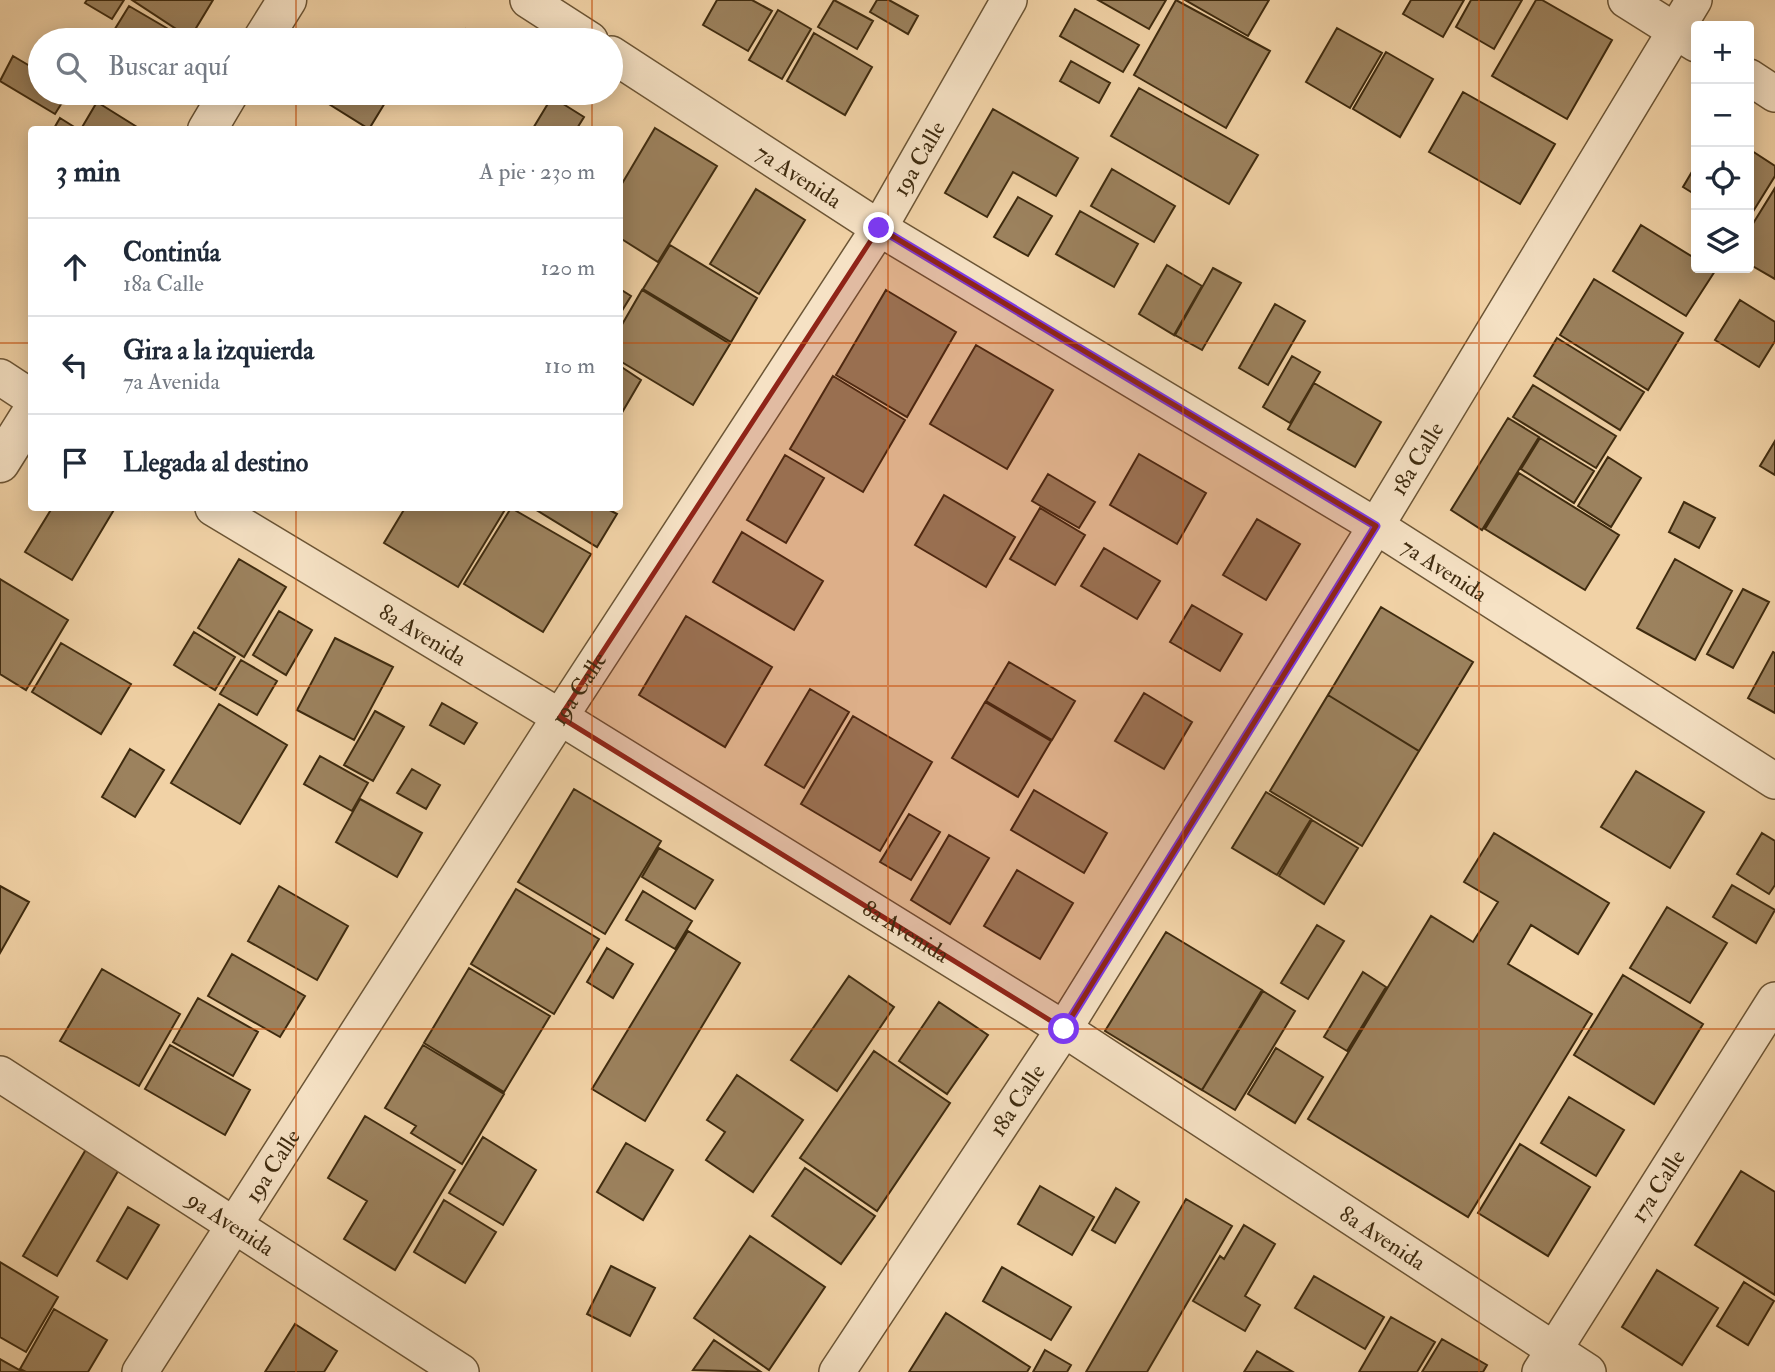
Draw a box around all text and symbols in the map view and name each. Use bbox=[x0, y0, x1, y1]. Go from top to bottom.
map controls bbox=[1691, 21, 1754, 273]
button: + bbox=[1691, 21, 1754, 84]
search box bbox=[28, 28, 623, 105]
icon: search bbox=[52, 48, 90, 86]
text: Buscar aquí bbox=[108, 51, 228, 83]
button: − bbox=[1691, 84, 1754, 147]
street label: 19a Calle bbox=[886, 115, 952, 201]
street label: 7a Avenida bbox=[750, 137, 848, 215]
button: locate bbox=[1691, 147, 1754, 210]
text: 3 min bbox=[56, 153, 121, 190]
text: A pie · 230 m bbox=[479, 157, 595, 186]
button: layers bbox=[1691, 210, 1754, 273]
route end bbox=[863, 212, 894, 243]
text: Continúa bbox=[123, 237, 221, 269]
icon: ahead bbox=[56, 248, 94, 286]
text: 120 m bbox=[541, 253, 595, 282]
text: 18a Calle bbox=[123, 269, 204, 298]
text: Gira a la izquierda bbox=[123, 335, 314, 367]
icon: left bbox=[56, 346, 94, 384]
text: 110 m bbox=[544, 351, 595, 380]
text: 7a Avenida bbox=[123, 367, 220, 396]
street label: 18a Calle bbox=[1383, 416, 1450, 501]
icon: arrive bbox=[56, 444, 94, 482]
text: Llegada al destino bbox=[123, 447, 308, 479]
street label: 7a Avenida bbox=[1396, 531, 1493, 608]
street label: 8a Avenida bbox=[374, 597, 472, 672]
street label: 19a Calle bbox=[544, 646, 613, 731]
street label: 8a Avenida bbox=[857, 893, 955, 969]
route start bbox=[1048, 1013, 1079, 1044]
street label: 18a Calle bbox=[983, 1058, 1052, 1142]
street label: 19a Calle bbox=[238, 1123, 307, 1208]
street label: 17a Calle bbox=[1624, 1144, 1691, 1228]
street label: 9a Avenida bbox=[180, 1183, 280, 1262]
street label: 8a Avenida bbox=[1334, 1199, 1432, 1277]

